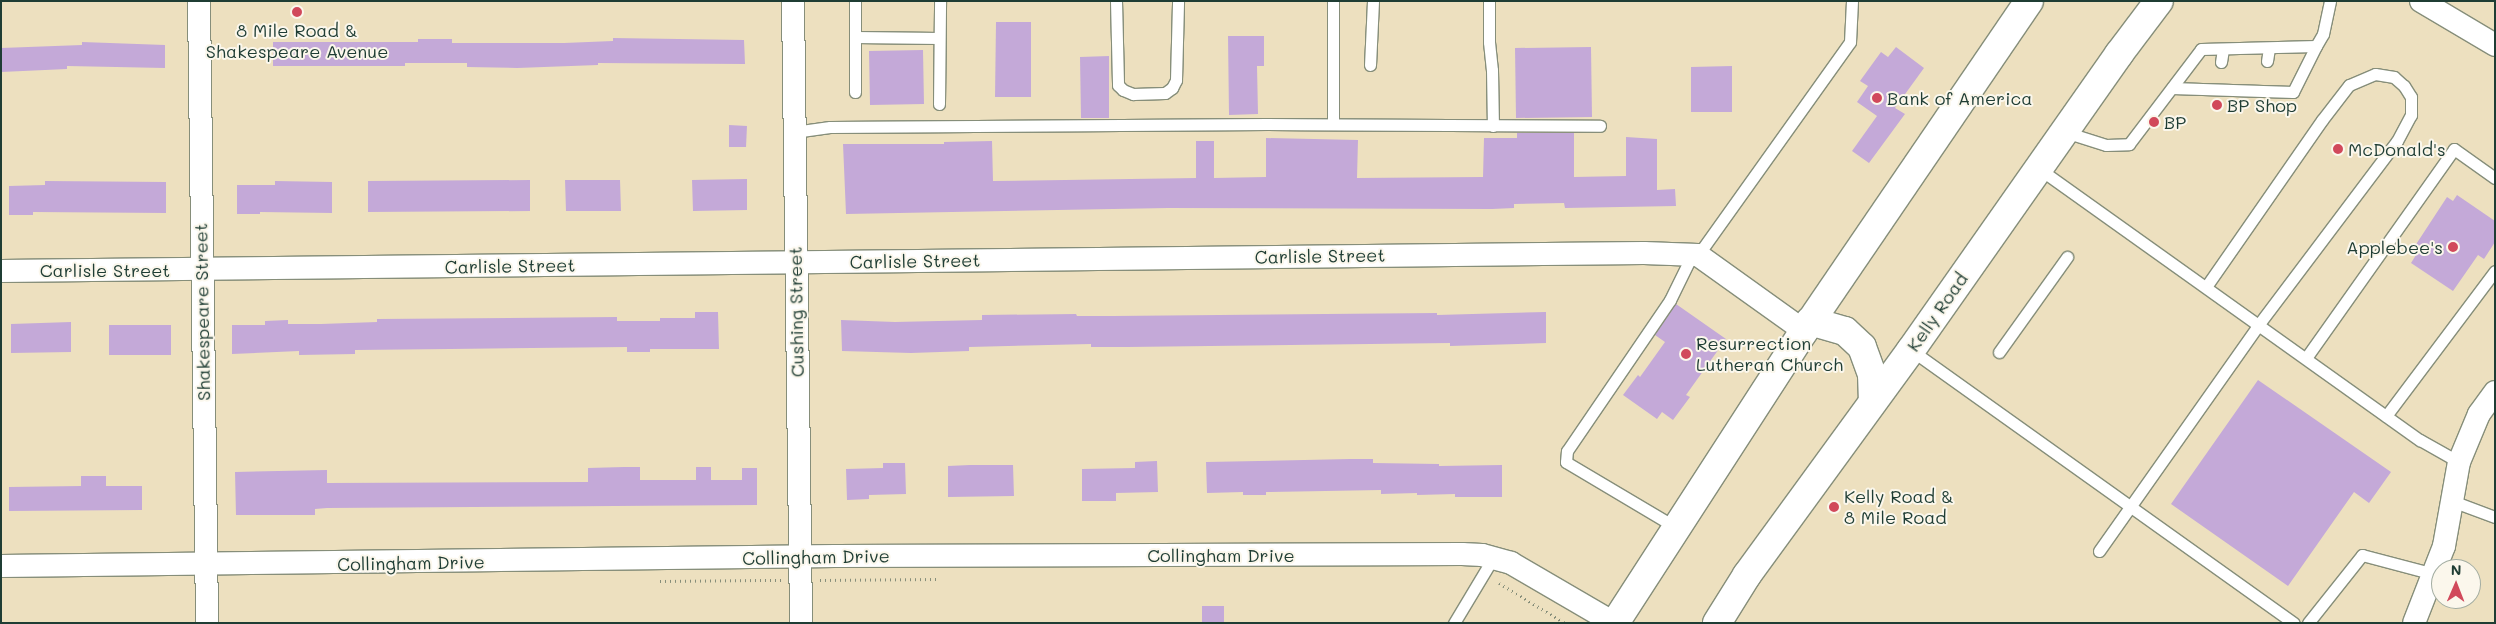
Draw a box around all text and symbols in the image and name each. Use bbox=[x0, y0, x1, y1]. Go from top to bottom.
marker: 8 Mile Road & Shakespeare Avenue bbox=[291, 6, 303, 18]
place label: 8 Mile Road & Shakespeare Avenue bbox=[206, 20, 388, 62]
place label: Bank of America bbox=[1887, 87, 2032, 109]
marker: Bank of America bbox=[1871, 92, 1883, 104]
place label: BP Shop bbox=[2227, 94, 2297, 116]
marker: BP Shop bbox=[2211, 99, 2223, 111]
place label: BP bbox=[2164, 111, 2186, 133]
marker: BP bbox=[2148, 116, 2160, 128]
place label: McDonald's bbox=[2348, 138, 2446, 160]
marker: McDonald's bbox=[2332, 143, 2344, 155]
street label: Shakespeare Street bbox=[190, 223, 214, 401]
place label: Applebee's bbox=[2346, 236, 2443, 258]
marker: Applebee's bbox=[2447, 241, 2459, 253]
street label: Carlisle Street bbox=[1255, 244, 1385, 268]
street label: Cushing Street bbox=[784, 247, 808, 377]
street label: Carlisle Street bbox=[850, 249, 980, 273]
street label: Carlisle Street bbox=[445, 254, 575, 278]
street label: Carlisle Street bbox=[40, 259, 170, 281]
street label: Kelly Road bbox=[1902, 268, 1972, 356]
place label: Resurrection Lutheran Church bbox=[1696, 333, 1843, 376]
marker: Resurrection Lutheran Church bbox=[1680, 348, 1692, 360]
place label: Kelly Road & 8 Mile Road bbox=[1844, 486, 1954, 528]
marker: Kelly Road & 8 Mile Road bbox=[1828, 501, 1840, 513]
street label: Collingham Drive bbox=[1147, 544, 1295, 566]
street label: Collingham Drive bbox=[742, 545, 890, 569]
street label: Collingham Drive bbox=[337, 551, 485, 575]
north arrow bbox=[2431, 559, 2481, 609]
text: N bbox=[2451, 560, 2462, 579]

